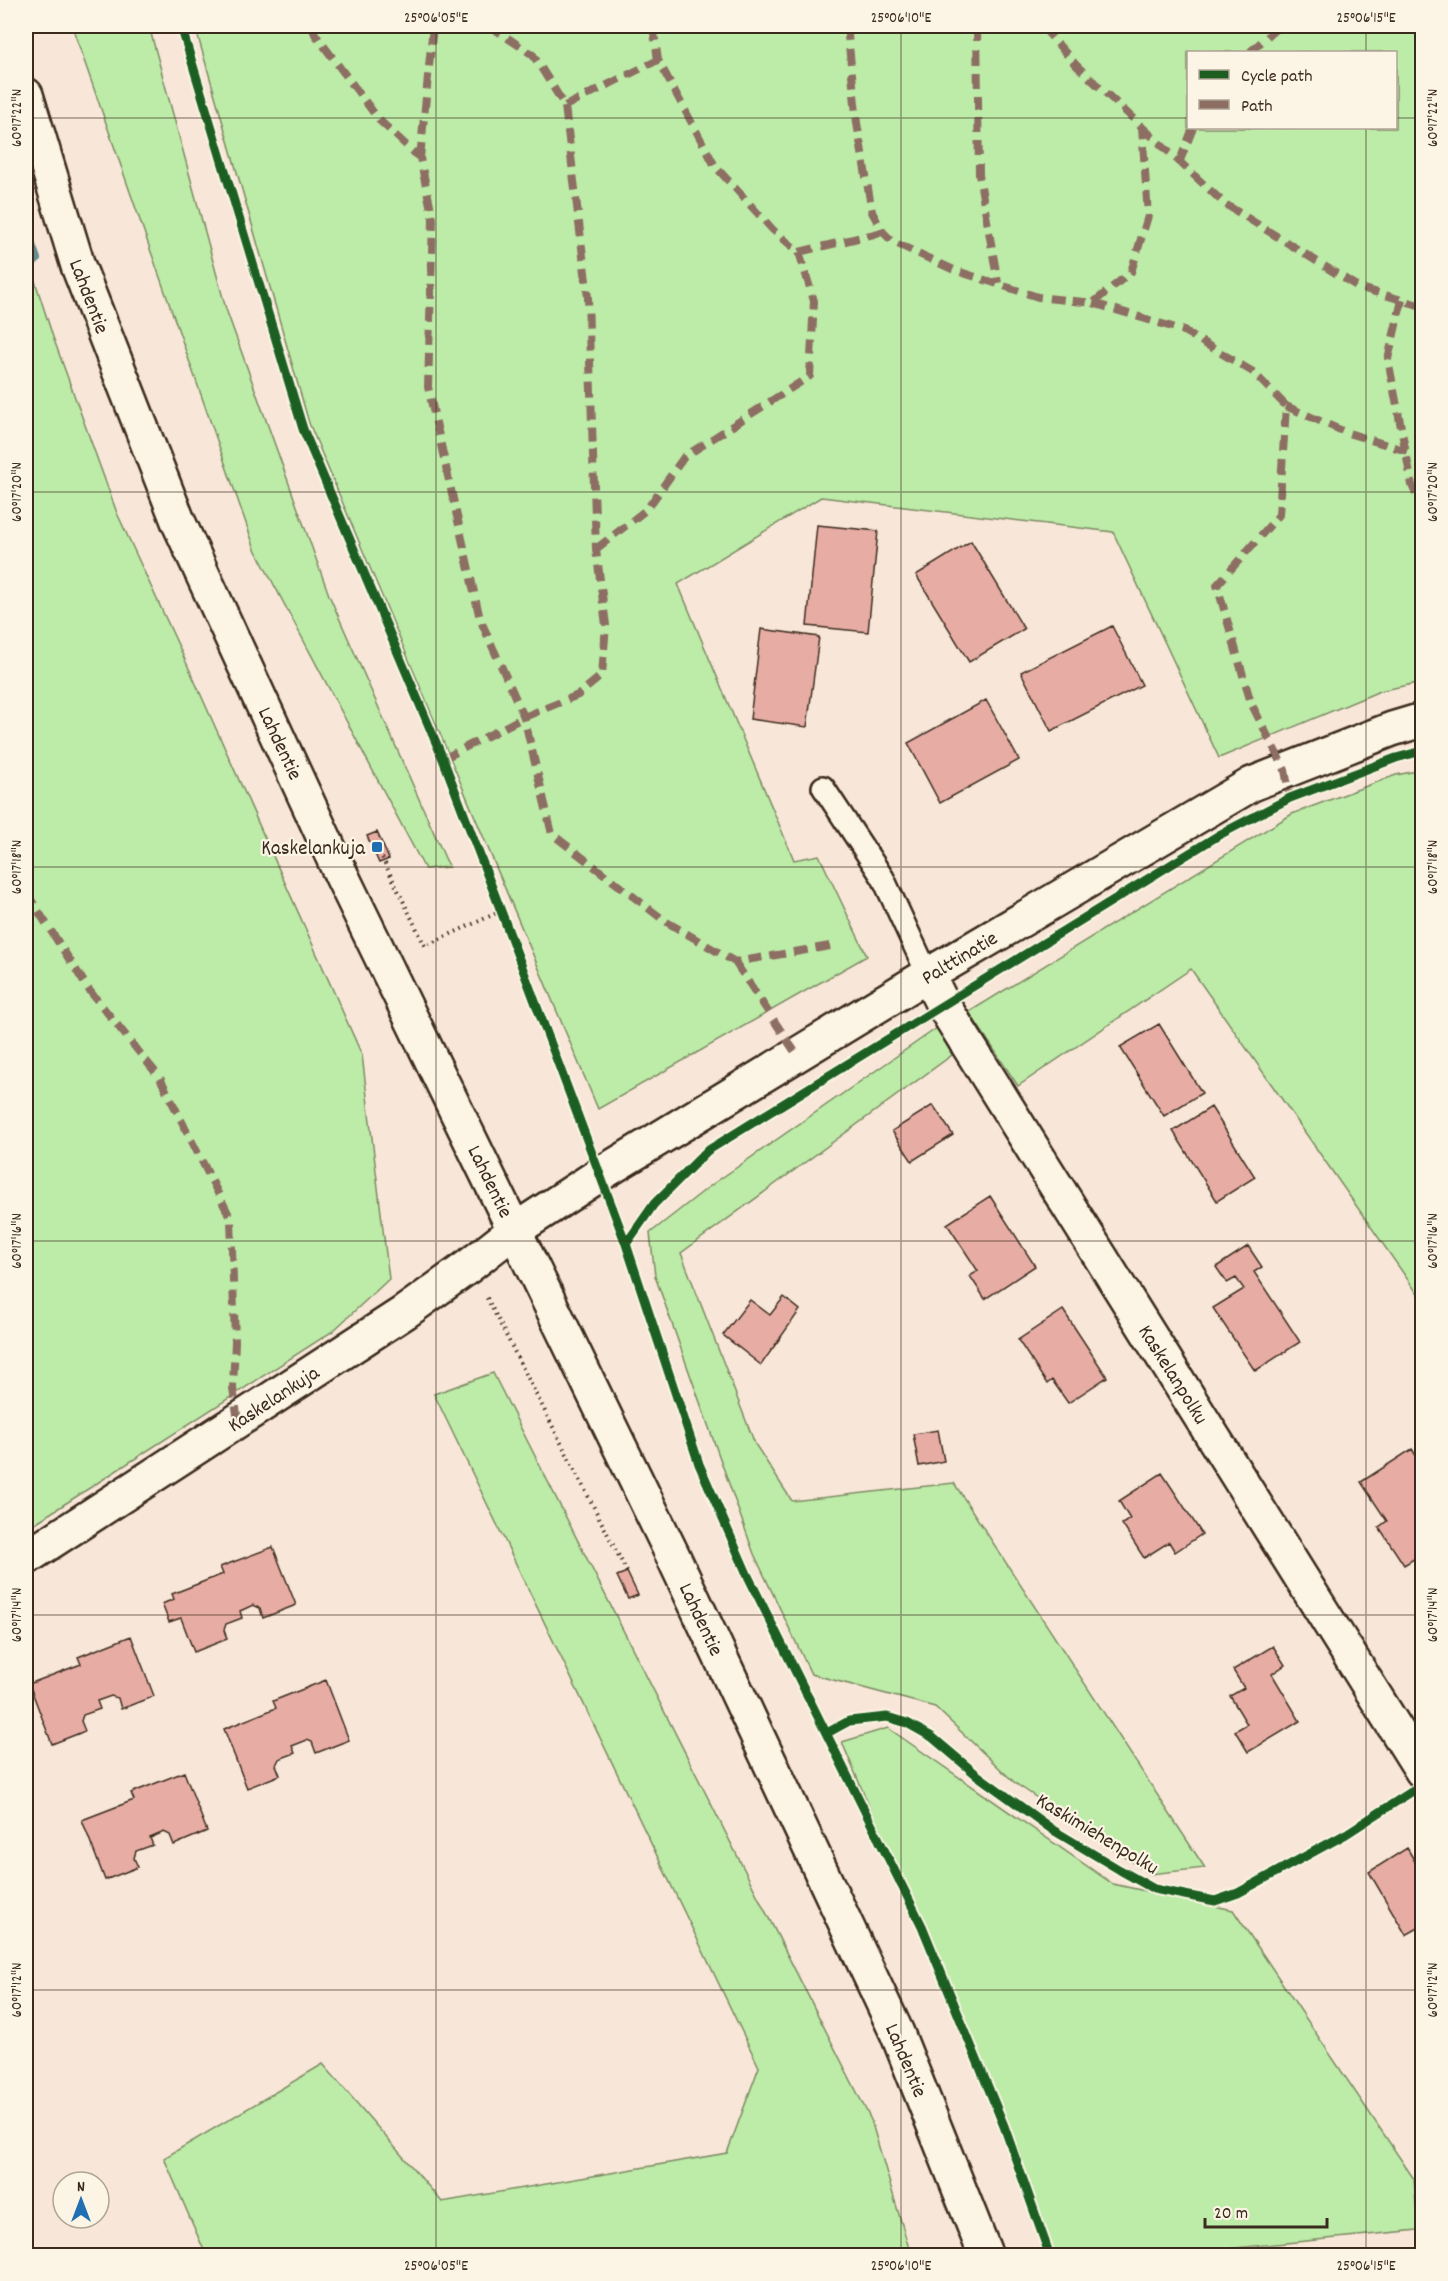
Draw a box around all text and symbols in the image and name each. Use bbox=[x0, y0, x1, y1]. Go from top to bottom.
text: 25°06'05"E bbox=[404, 8, 468, 30]
text: 25°06'10"E bbox=[871, 8, 931, 30]
text: 25°06'15"E bbox=[1336, 8, 1396, 30]
legend bbox=[1187, 51, 1397, 129]
text: Cycle path bbox=[1241, 65, 1312, 90]
text: 60°17'22"N bbox=[7, 89, 29, 147]
text: 60°17'22"N bbox=[1423, 89, 1445, 147]
text: Path bbox=[1241, 95, 1273, 120]
street label: Lahdentie bbox=[59, 255, 115, 339]
text: 60°17'20"N bbox=[7, 462, 29, 522]
text: 60°17'20"N bbox=[1423, 462, 1445, 522]
street label: Lahdentie bbox=[248, 703, 308, 786]
place label: Kaskelankuja bbox=[261, 835, 366, 865]
text: 60°17'18"N bbox=[7, 840, 29, 894]
marker: Kaskelankuja bbox=[370, 840, 384, 854]
text: 60°17'18"N bbox=[1423, 840, 1445, 894]
street label: Palttinatie bbox=[917, 925, 1004, 994]
street label: Lahdentie bbox=[458, 1141, 519, 1224]
text: 60°17'16"N bbox=[7, 1213, 29, 1269]
text: 60°17'16"N bbox=[1423, 1213, 1445, 1269]
street label: Kaskelanpolku bbox=[1129, 1320, 1214, 1431]
street label: Kaskelankuja bbox=[223, 1359, 327, 1441]
street label: Lahdentie bbox=[669, 1579, 729, 1662]
text: 60°17'14"N bbox=[7, 1588, 29, 1642]
text: 60°17'14"N bbox=[1423, 1588, 1445, 1642]
street label: Kaskimiehenpolku bbox=[1029, 1787, 1164, 1884]
text: 60°17'12"N bbox=[7, 1963, 29, 2017]
text: 60°17'12"N bbox=[1423, 1963, 1445, 2017]
street label: Lahdentie bbox=[875, 2020, 933, 2103]
north arrow bbox=[51, 2170, 111, 2230]
text: N bbox=[77, 2176, 85, 2199]
scale bar bbox=[1205, 2191, 1326, 2229]
text: 20 m bbox=[1214, 2202, 1248, 2227]
text: 25°06'05"E bbox=[404, 2256, 468, 2278]
text: 25°06'10"E bbox=[871, 2256, 931, 2278]
text: 25°06'15"E bbox=[1336, 2256, 1396, 2278]

